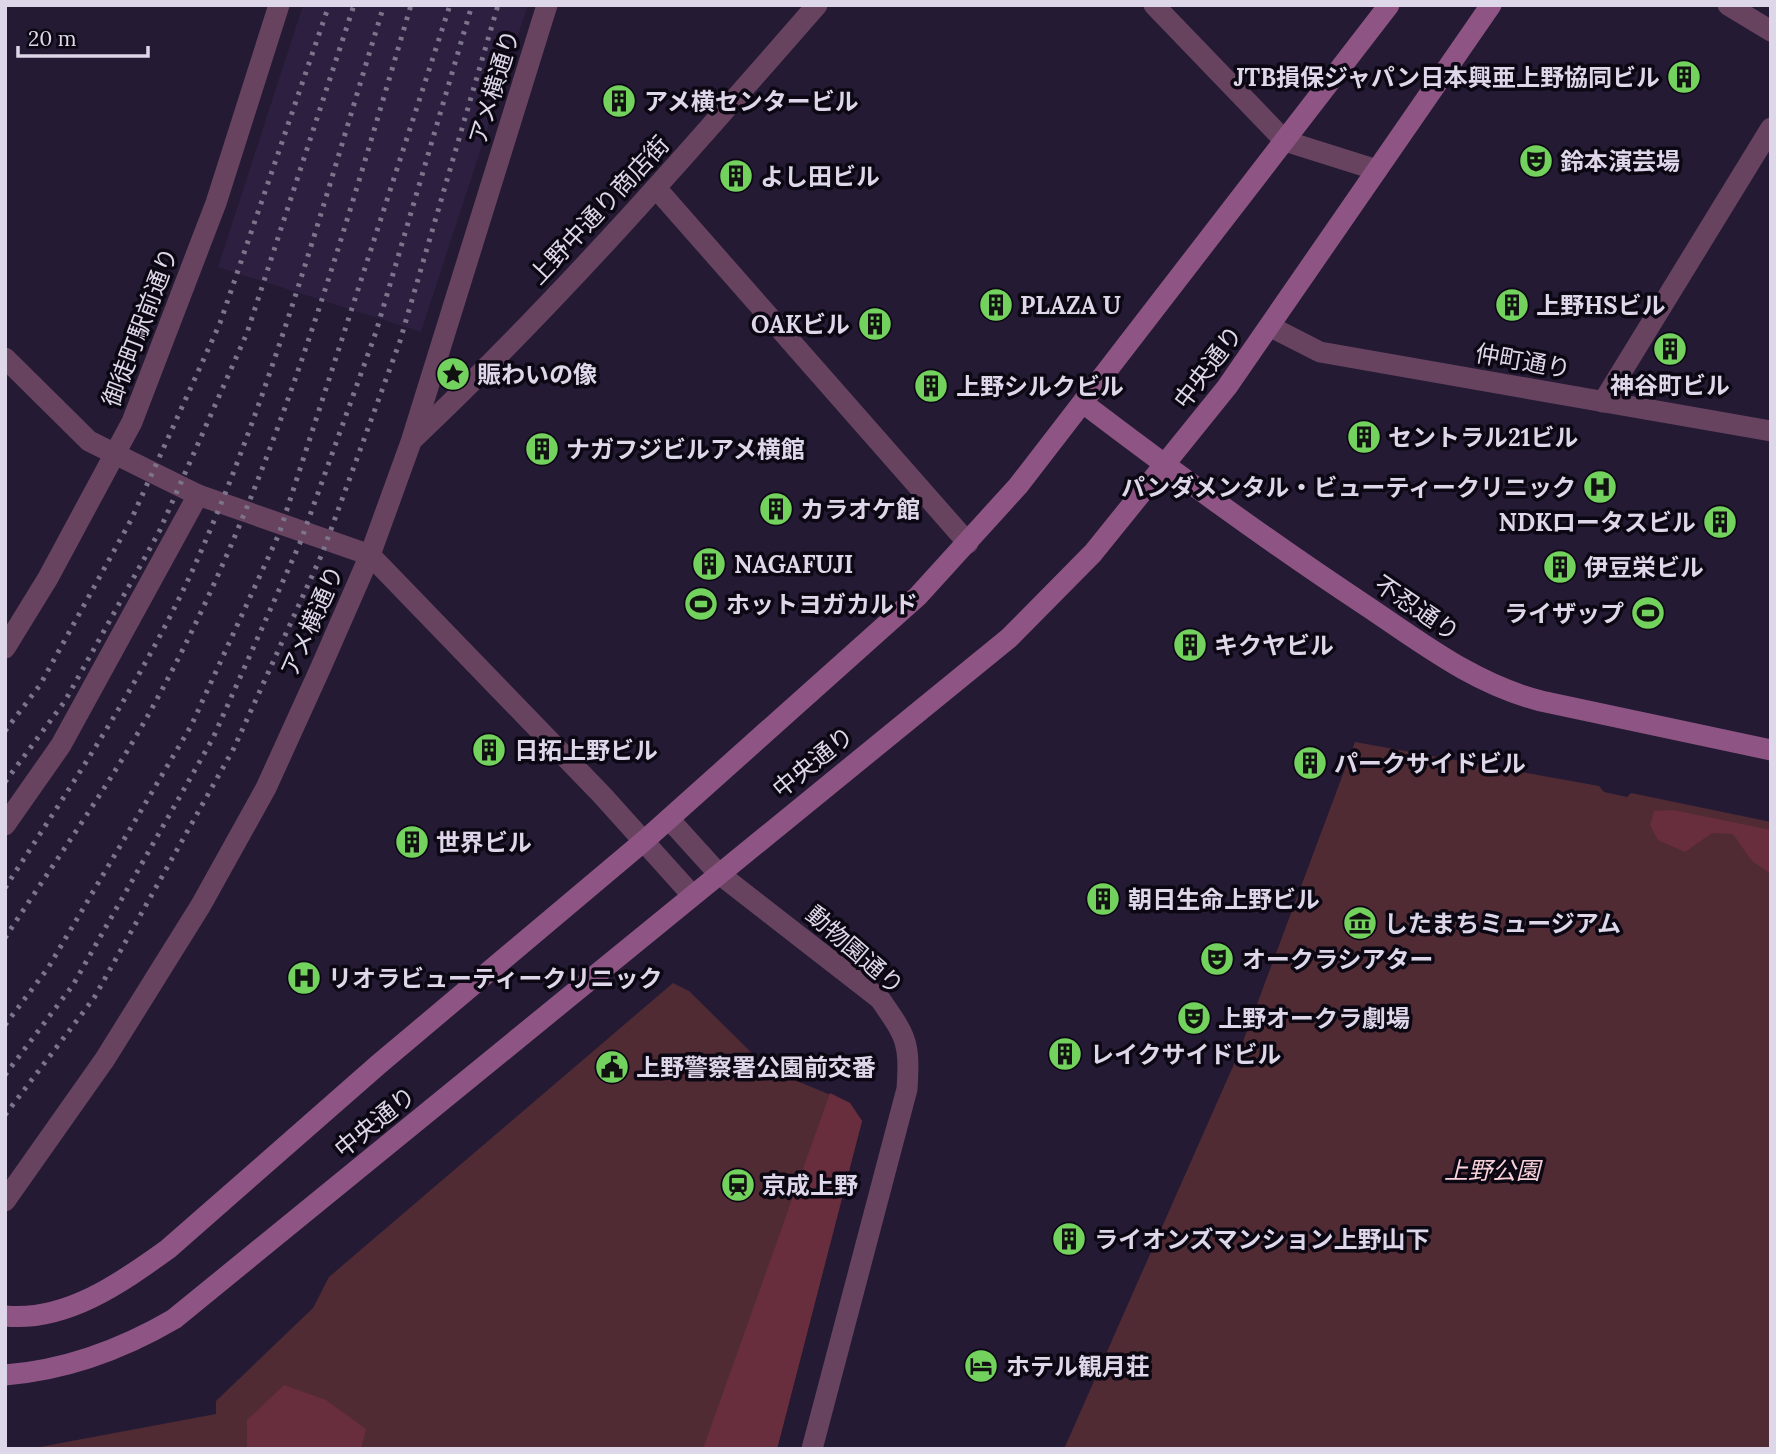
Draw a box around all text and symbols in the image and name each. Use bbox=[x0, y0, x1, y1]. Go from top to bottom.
scale bar bbox=[18, 14, 147, 58]
text: 20 m bbox=[28, 25, 77, 52]
street label: アメ横通り bbox=[462, 26, 526, 148]
building icon: JTB損保ジャパン日本興亜上野協同ビル bbox=[1665, 58, 1703, 96]
place label: JTB損保ジャパン日本興亜上野協同ビル bbox=[1234, 62, 1660, 93]
building icon: アメ横センタービル bbox=[600, 82, 638, 120]
place label: アメ横センタービル bbox=[644, 86, 859, 117]
street label: 上野中通り商店街 bbox=[522, 129, 676, 291]
theatre icon: 鈴本演芸場 bbox=[1517, 142, 1555, 180]
place label: 鈴本演芸場 bbox=[1560, 146, 1680, 177]
building icon: よし田ビル bbox=[717, 157, 755, 195]
place label: よし田ビル bbox=[760, 161, 880, 192]
street label: 御徒町駅前通り bbox=[95, 243, 185, 411]
building icon: PLAZA U bbox=[977, 286, 1015, 324]
building icon: 上野HSビル bbox=[1493, 286, 1531, 324]
place label: PLAZA U bbox=[1020, 290, 1121, 321]
place label: 上野HSビル bbox=[1536, 290, 1666, 321]
building icon: OAKビル bbox=[856, 305, 894, 343]
place label: OAKビル bbox=[751, 309, 850, 340]
street label: 中央通り bbox=[1167, 319, 1249, 415]
building icon: 神谷町ビル bbox=[1651, 330, 1689, 368]
street label: 仲町通り bbox=[1473, 337, 1573, 385]
place icon: 賑わいの像 bbox=[434, 355, 472, 393]
place label: 賑わいの像 bbox=[477, 359, 597, 390]
building icon: 上野シルクビル bbox=[912, 367, 950, 405]
place label: 神谷町ビル bbox=[1610, 370, 1730, 401]
place label: 上野シルクビル bbox=[956, 371, 1124, 402]
building icon: セントラル21ビル bbox=[1345, 418, 1383, 456]
place label: セントラル21ビル bbox=[1388, 422, 1579, 453]
building icon: ナガフジビルアメ横館 bbox=[523, 430, 561, 468]
place label: ナガフジビルアメ横館 bbox=[566, 434, 805, 465]
hospital icon: パンダメンタル・ビューティークリニック bbox=[1581, 468, 1619, 506]
place label: パンダメンタル・ビューティークリニック bbox=[1121, 472, 1576, 503]
building icon: カラオケ館 bbox=[757, 490, 795, 528]
place label: カラオケ館 bbox=[800, 494, 920, 525]
building icon: NDKロータスビル bbox=[1701, 503, 1739, 541]
place label: NDKロータスビル bbox=[1498, 507, 1696, 538]
building icon: NAGAFUJI bbox=[690, 545, 728, 583]
building icon: 伊豆栄ビル bbox=[1541, 548, 1579, 586]
place label: NAGAFUJI bbox=[734, 549, 853, 580]
place label: 伊豆栄ビル bbox=[1584, 552, 1704, 583]
street label: アメ横通り bbox=[274, 560, 350, 682]
street label: 不忍通り bbox=[1369, 568, 1465, 648]
sports icon: ホットヨガカルド bbox=[682, 585, 720, 623]
place label: ホットヨガカルド bbox=[726, 589, 918, 620]
sports icon: ライザップ bbox=[1629, 594, 1667, 632]
place label: ライザップ bbox=[1504, 598, 1624, 629]
building icon: キクヤビル bbox=[1171, 626, 1209, 664]
place label: キクヤビル bbox=[1214, 630, 1334, 661]
street label: 中央通り bbox=[766, 720, 860, 804]
building icon: 日拓上野ビル bbox=[470, 731, 508, 769]
place label: 日拓上野ビル bbox=[514, 735, 658, 766]
building icon: パークサイドビル bbox=[1291, 744, 1329, 782]
place label: パークサイドビル bbox=[1334, 748, 1526, 779]
building icon: 世界ビル bbox=[393, 823, 431, 861]
place label: 世界ビル bbox=[436, 827, 532, 858]
building icon: 朝日生命上野ビル bbox=[1084, 880, 1122, 918]
place label: 朝日生命上野ビル bbox=[1128, 884, 1320, 915]
street label: 動物園通り bbox=[800, 899, 910, 1001]
museum icon: したまちミュージアム bbox=[1341, 904, 1379, 942]
place label: したまちミュージアム bbox=[1384, 908, 1621, 939]
theatre icon: オークラシアター bbox=[1198, 940, 1236, 978]
place label: オークラシアター bbox=[1242, 944, 1434, 975]
hospital icon: リオラビューティークリニック bbox=[285, 959, 323, 997]
place label: リオラビューティークリニック bbox=[328, 963, 663, 994]
theatre icon: 上野オークラ劇場 bbox=[1175, 999, 1213, 1037]
place label: 上野オークラ劇場 bbox=[1218, 1003, 1410, 1034]
building icon: レイクサイドビル bbox=[1046, 1035, 1084, 1073]
place label: レイクサイドビル bbox=[1090, 1039, 1282, 1070]
public building icon: 上野警察署公園前交番 bbox=[593, 1048, 631, 1086]
place label: 上野警察署公園前交番 bbox=[636, 1052, 876, 1083]
street label: 中央通り bbox=[328, 1080, 422, 1164]
park label: 上野公園 bbox=[1444, 1155, 1543, 1186]
station icon: 京成上野 bbox=[719, 1166, 757, 1204]
place label: 京成上野 bbox=[762, 1170, 858, 1201]
building icon: ライオンズマンション上野山下 bbox=[1050, 1220, 1088, 1258]
place label: ライオンズマンション上野山下 bbox=[1094, 1224, 1430, 1255]
hotel icon: ホテル観月荘 bbox=[962, 1347, 1000, 1385]
place label: ホテル観月荘 bbox=[1006, 1351, 1150, 1382]

